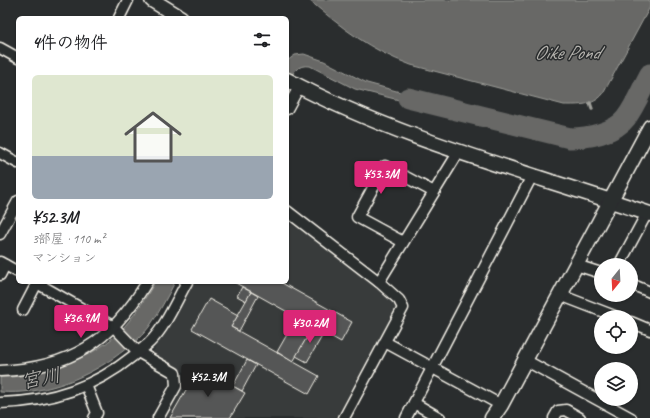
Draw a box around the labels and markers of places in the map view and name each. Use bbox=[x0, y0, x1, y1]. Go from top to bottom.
pin: ¥53.3M bbox=[348, 161, 414, 195]
pin: ¥36.9M bbox=[48, 305, 114, 339]
pin: ¥30.2M bbox=[277, 310, 343, 344]
pin: ¥52.3M bbox=[175, 364, 241, 398]

